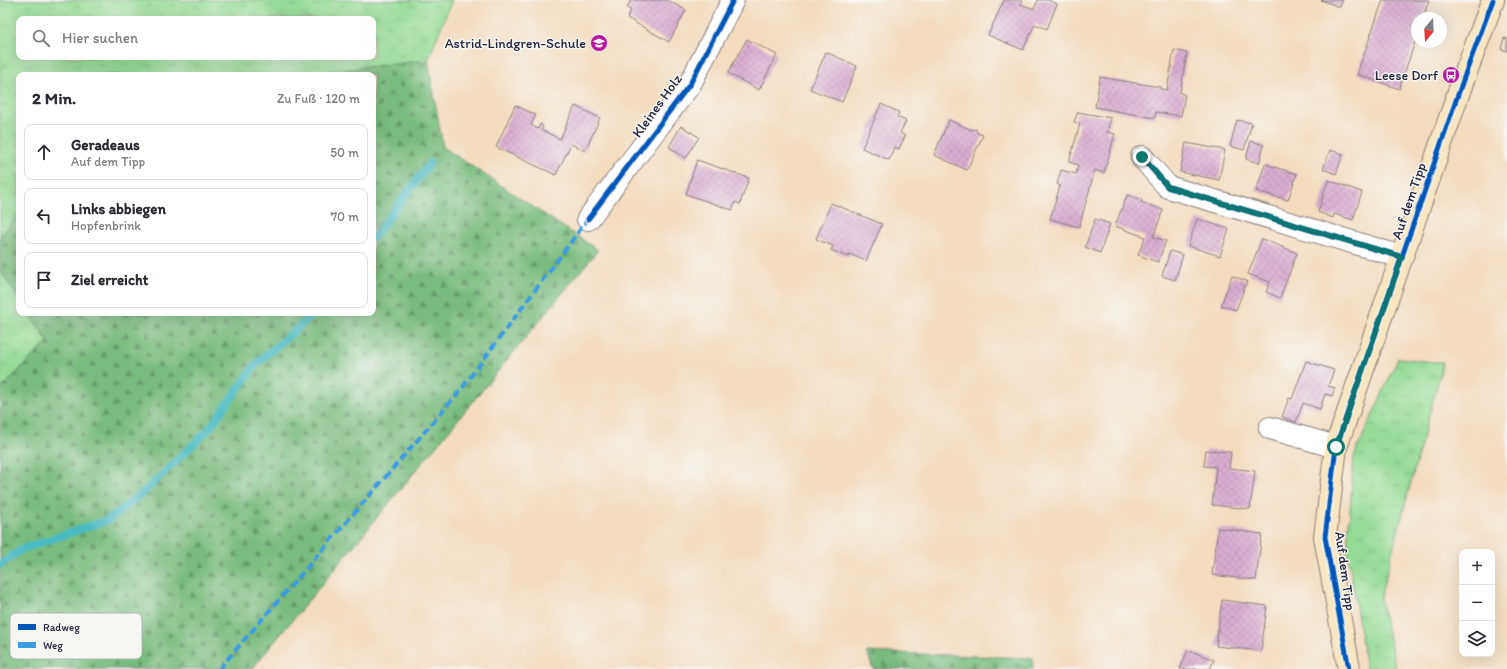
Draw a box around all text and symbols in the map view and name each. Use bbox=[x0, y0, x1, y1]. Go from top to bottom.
north arrow bbox=[1411, 12, 1447, 48]
search box bbox=[16, 16, 376, 60]
icon: search bbox=[30, 27, 52, 49]
text: Hier suchen bbox=[62, 29, 138, 47]
school or university icon: Astrid-Lindgren-Schule bbox=[589, 33, 609, 53]
place label: Astrid-Lindgren-Schule bbox=[445, 35, 586, 52]
bus stop icon: Leese Dorf bbox=[1441, 65, 1461, 85]
place label: Leese Dorf bbox=[1375, 67, 1439, 84]
street label: Kleines Holz bbox=[628, 71, 686, 141]
text: 2 Min. bbox=[32, 88, 76, 108]
text: Zu Fuß · 120 m bbox=[277, 91, 360, 106]
text: Geradeaus bbox=[71, 136, 140, 154]
icon: ahead bbox=[33, 141, 55, 163]
text: 50 m bbox=[330, 145, 359, 160]
route end bbox=[1133, 148, 1151, 166]
text: Auf dem Tipp bbox=[71, 154, 145, 169]
street label: Auf dem Tipp bbox=[1388, 160, 1430, 241]
text: Links abbiegen bbox=[71, 200, 166, 218]
icon: left bbox=[33, 205, 55, 227]
text: 70 m bbox=[331, 209, 359, 224]
text: Hopfenbrink bbox=[71, 218, 141, 233]
icon: arrive bbox=[33, 269, 55, 291]
text: Ziel erreicht bbox=[71, 271, 148, 289]
route start bbox=[1327, 438, 1345, 456]
street label: Auf dem Tipp bbox=[1331, 530, 1359, 612]
map controls bbox=[1459, 549, 1495, 657]
button: + bbox=[1459, 549, 1495, 585]
button: − bbox=[1459, 585, 1495, 621]
legend bbox=[10, 613, 142, 659]
text: Radweg bbox=[43, 621, 80, 634]
button: layers bbox=[1459, 621, 1495, 657]
text: Weg bbox=[43, 639, 63, 652]

